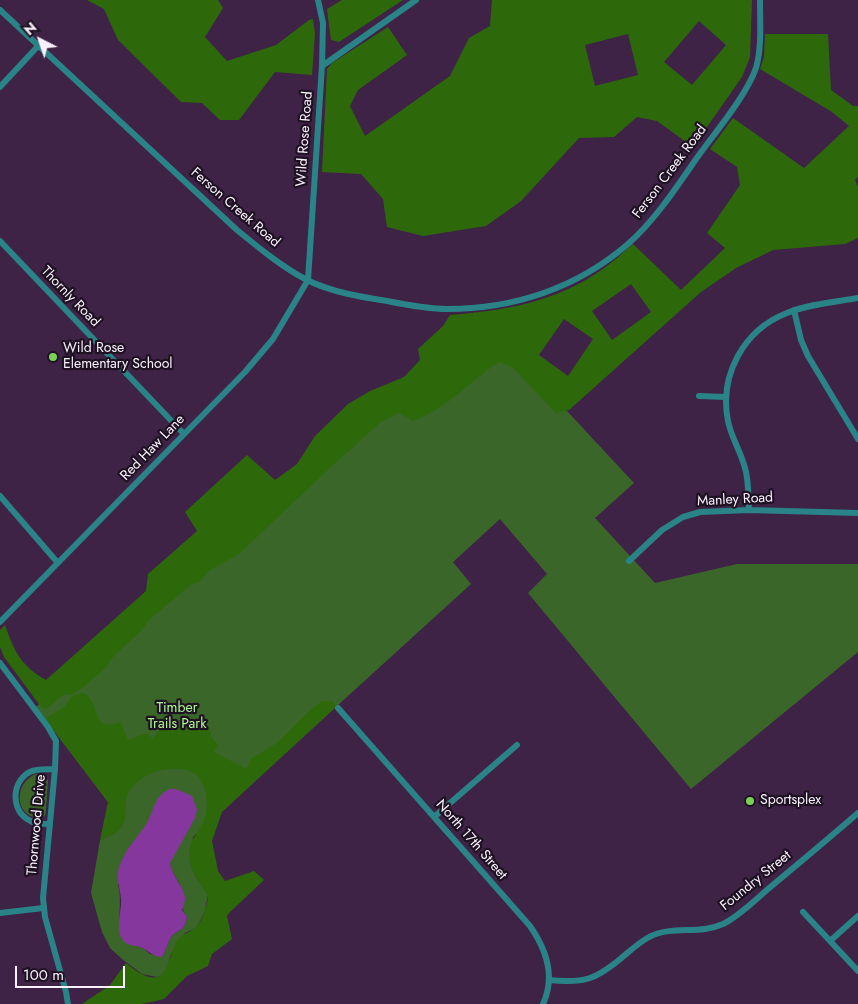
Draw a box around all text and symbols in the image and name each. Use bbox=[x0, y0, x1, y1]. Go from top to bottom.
north arrow bbox=[15, 15, 65, 65]
text: N bbox=[19, 17, 41, 40]
street label: Wild Rose Road bbox=[293, 91, 317, 187]
street label: Ferson Creek Road bbox=[629, 122, 711, 222]
street label: Ferson Creek Road bbox=[187, 165, 283, 251]
street label: Thornly Road bbox=[37, 263, 103, 331]
place label: Wild Rose Elementary School bbox=[63, 341, 173, 374]
marker: Wild Rose Elementary School bbox=[47, 351, 59, 363]
street label: Red Haw Lane bbox=[117, 412, 189, 484]
street label: Manley Road bbox=[697, 490, 773, 510]
park label: Timber Trails Park bbox=[148, 701, 206, 734]
street label: Thornwood Drive bbox=[24, 774, 50, 876]
place label: Sportsplex bbox=[760, 793, 821, 809]
marker: Sportsplex bbox=[744, 795, 756, 807]
street label: North 17th Street bbox=[432, 797, 510, 883]
street label: Foundry Street bbox=[717, 847, 795, 915]
scale bar bbox=[18, 956, 128, 988]
text: 100 m bbox=[23, 964, 64, 986]

